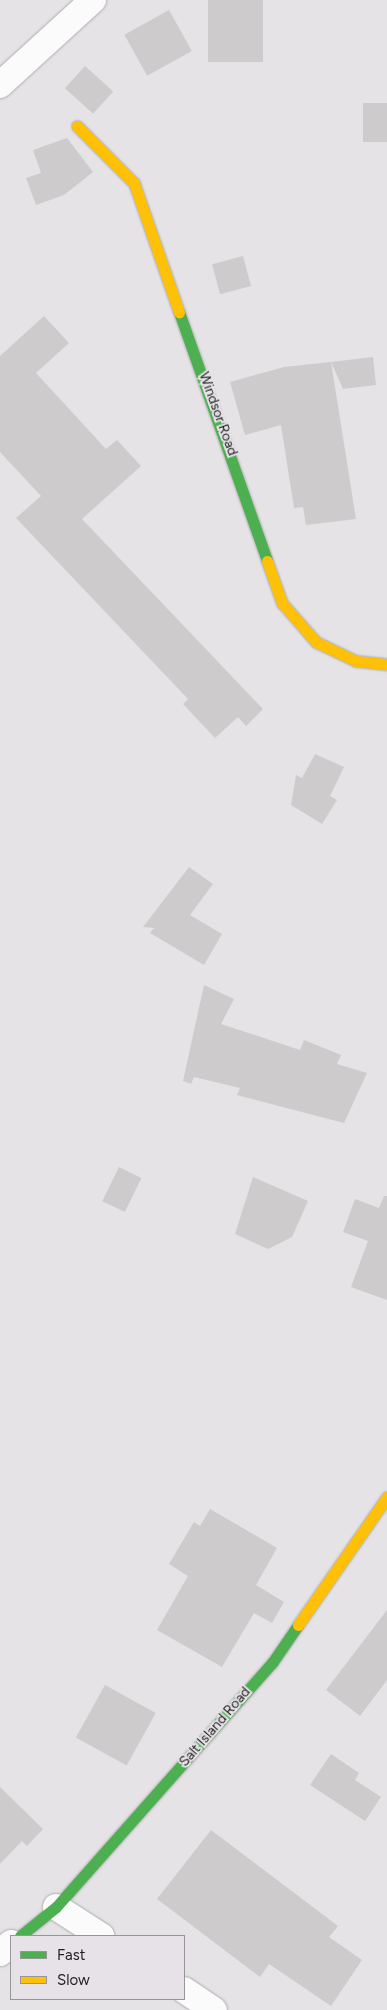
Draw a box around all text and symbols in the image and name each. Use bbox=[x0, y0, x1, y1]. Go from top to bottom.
street label: Windsor Road bbox=[195, 370, 241, 458]
street label: Salt Island Road bbox=[176, 1684, 254, 1770]
legend bbox=[10, 1935, 185, 2000]
text: Fast bbox=[57, 1946, 85, 1964]
text: Slow bbox=[57, 1971, 90, 1989]

